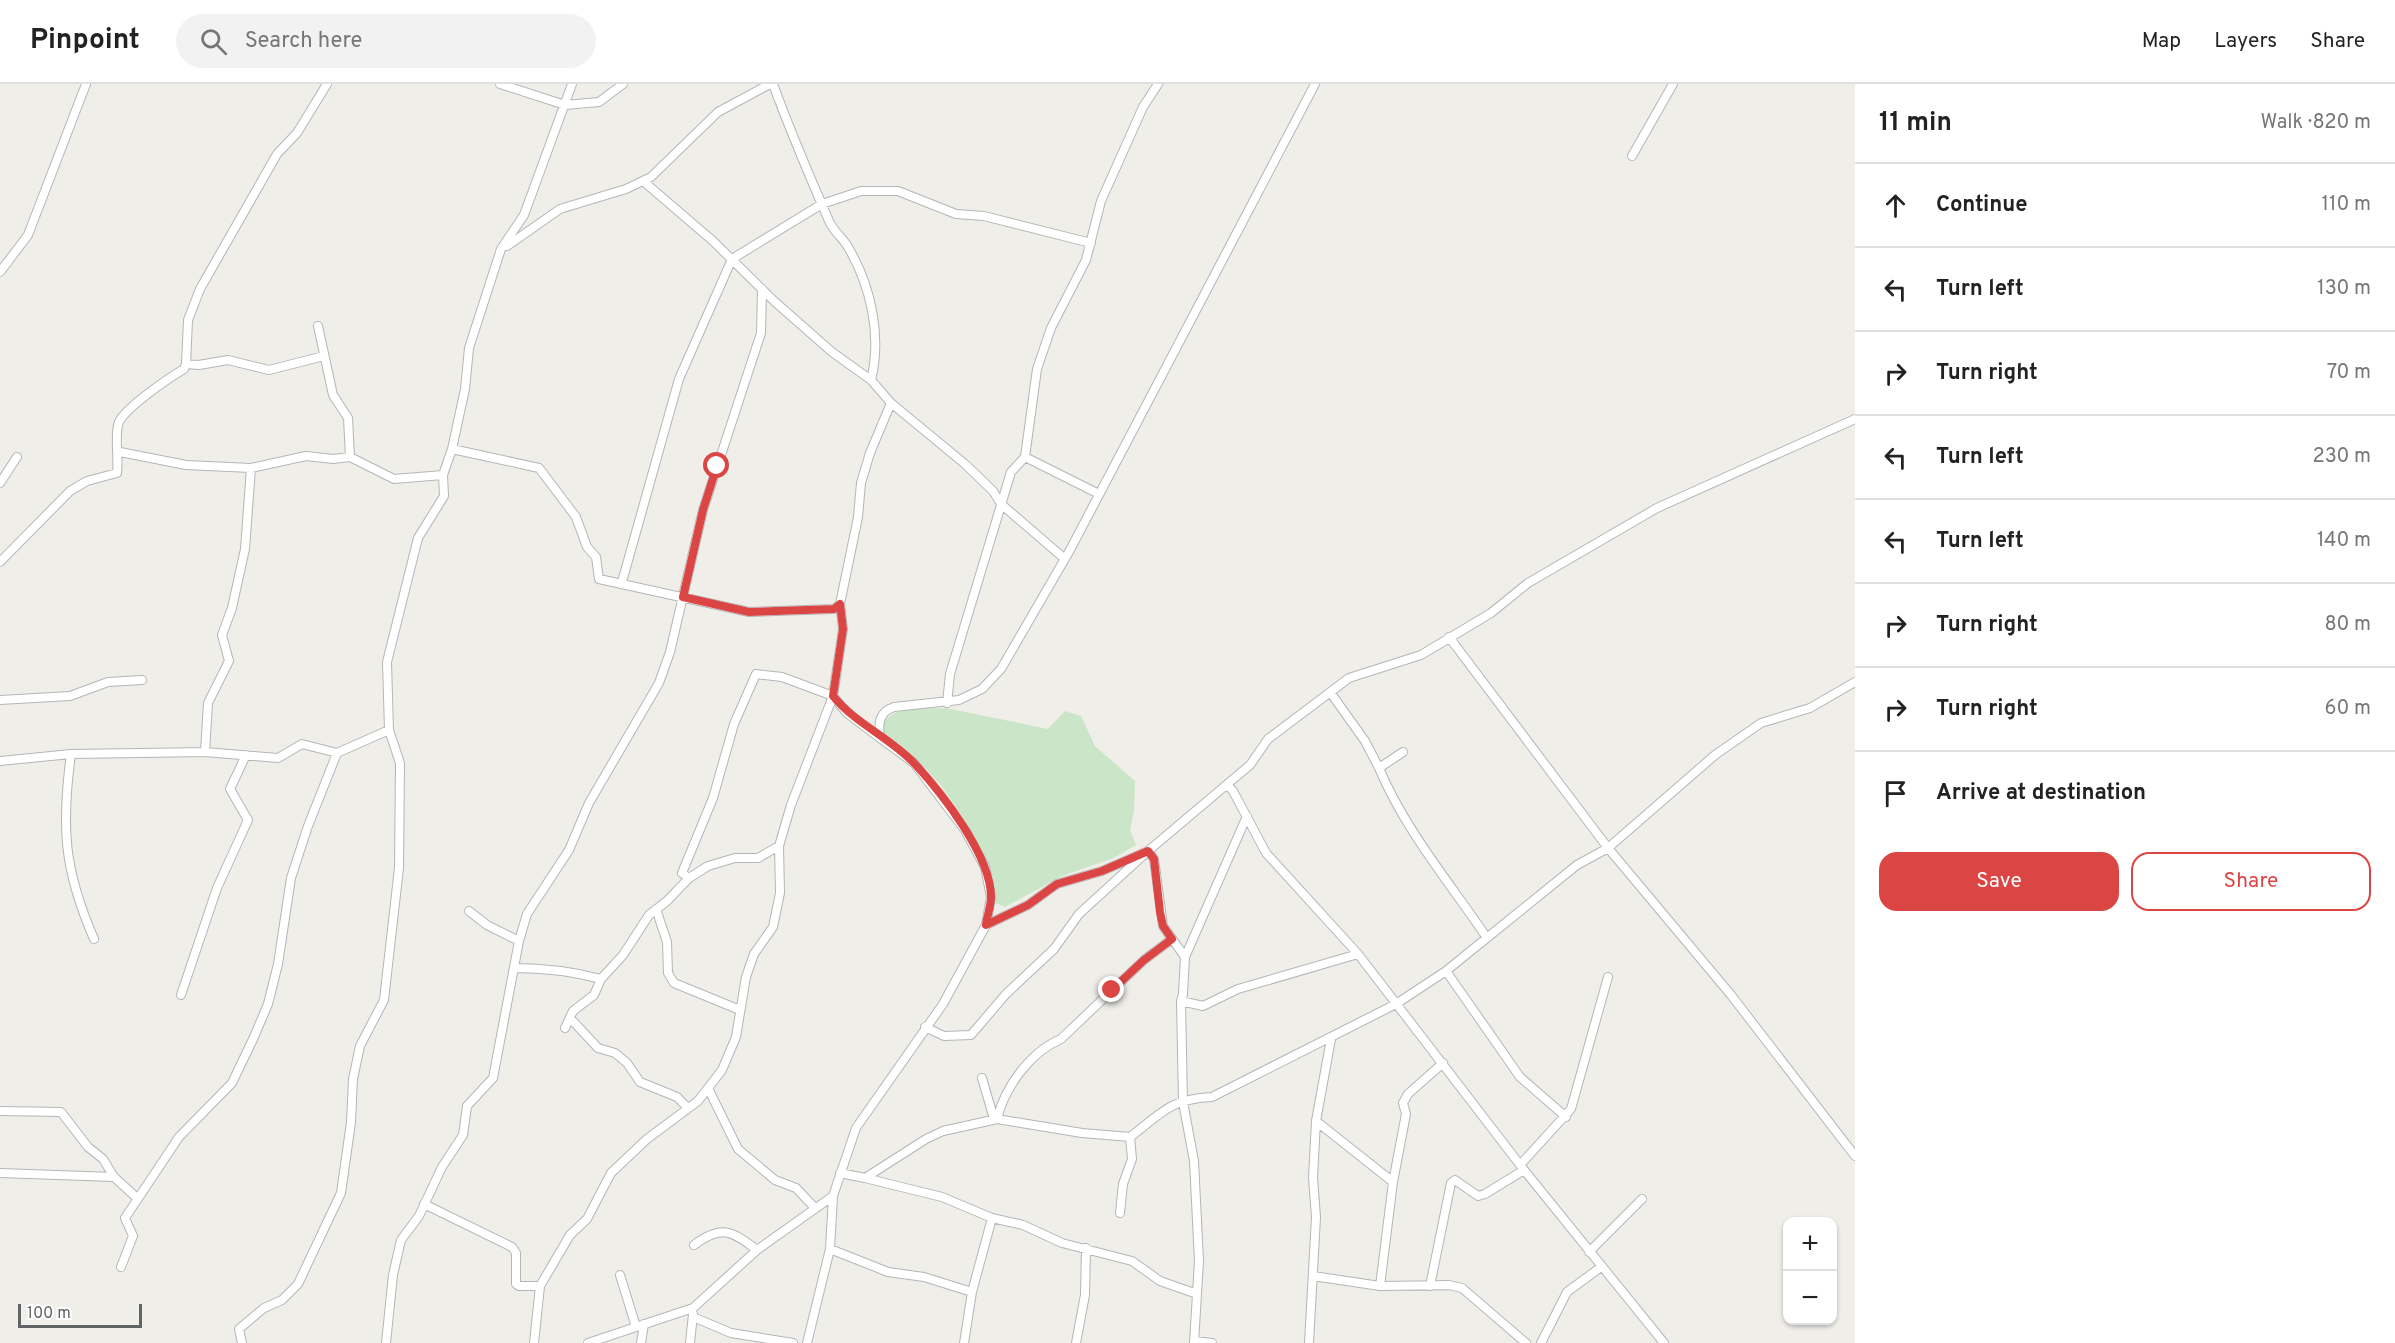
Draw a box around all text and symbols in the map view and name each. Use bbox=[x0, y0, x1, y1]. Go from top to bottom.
search box bbox=[176, 14, 596, 68]
text: Pinpoint bbox=[30, 23, 140, 59]
icon: search bbox=[197, 25, 230, 58]
text: Search here bbox=[245, 28, 362, 55]
text: Map bbox=[2142, 28, 2181, 55]
text: Layers bbox=[2214, 28, 2277, 55]
text: Share bbox=[2310, 28, 2365, 55]
text: 11 min bbox=[1879, 107, 1952, 140]
text: Walk · 820 m bbox=[2260, 110, 2371, 136]
icon: ahead bbox=[1879, 189, 1912, 222]
text: Continue bbox=[1936, 192, 2027, 219]
text: 110 m bbox=[2322, 192, 2371, 218]
icon: left bbox=[1879, 273, 1912, 306]
text: Turn left bbox=[1936, 276, 2024, 303]
text: 130 m bbox=[2317, 276, 2371, 302]
icon: right bbox=[1879, 357, 1912, 390]
text: Turn right bbox=[1936, 360, 2038, 387]
text: 70 m bbox=[2327, 360, 2371, 386]
icon: left bbox=[1879, 441, 1912, 474]
text: Turn left bbox=[1936, 444, 2024, 471]
text: 230 m bbox=[2312, 444, 2371, 470]
route start bbox=[703, 452, 729, 478]
icon: left bbox=[1879, 525, 1912, 558]
text: Turn left bbox=[1936, 528, 2024, 555]
text: 140 m bbox=[2317, 528, 2371, 554]
icon: right bbox=[1879, 609, 1912, 642]
text: Turn right bbox=[1936, 612, 2038, 639]
text: 80 m bbox=[2325, 612, 2371, 638]
icon: right bbox=[1879, 693, 1912, 726]
text: Turn right bbox=[1936, 696, 2038, 723]
text: 60 m bbox=[2325, 696, 2371, 722]
icon: arrive bbox=[1879, 777, 1912, 810]
text: Arrive at destination bbox=[1936, 780, 2146, 807]
button: Save bbox=[1879, 852, 2119, 911]
button: Share bbox=[2131, 852, 2371, 911]
route end bbox=[1098, 976, 1124, 1002]
map controls bbox=[1783, 1217, 1837, 1325]
button: + bbox=[1783, 1217, 1837, 1271]
button: − bbox=[1783, 1271, 1837, 1325]
scale bar bbox=[18, 1301, 142, 1328]
text: 100 m bbox=[27, 1304, 71, 1324]

